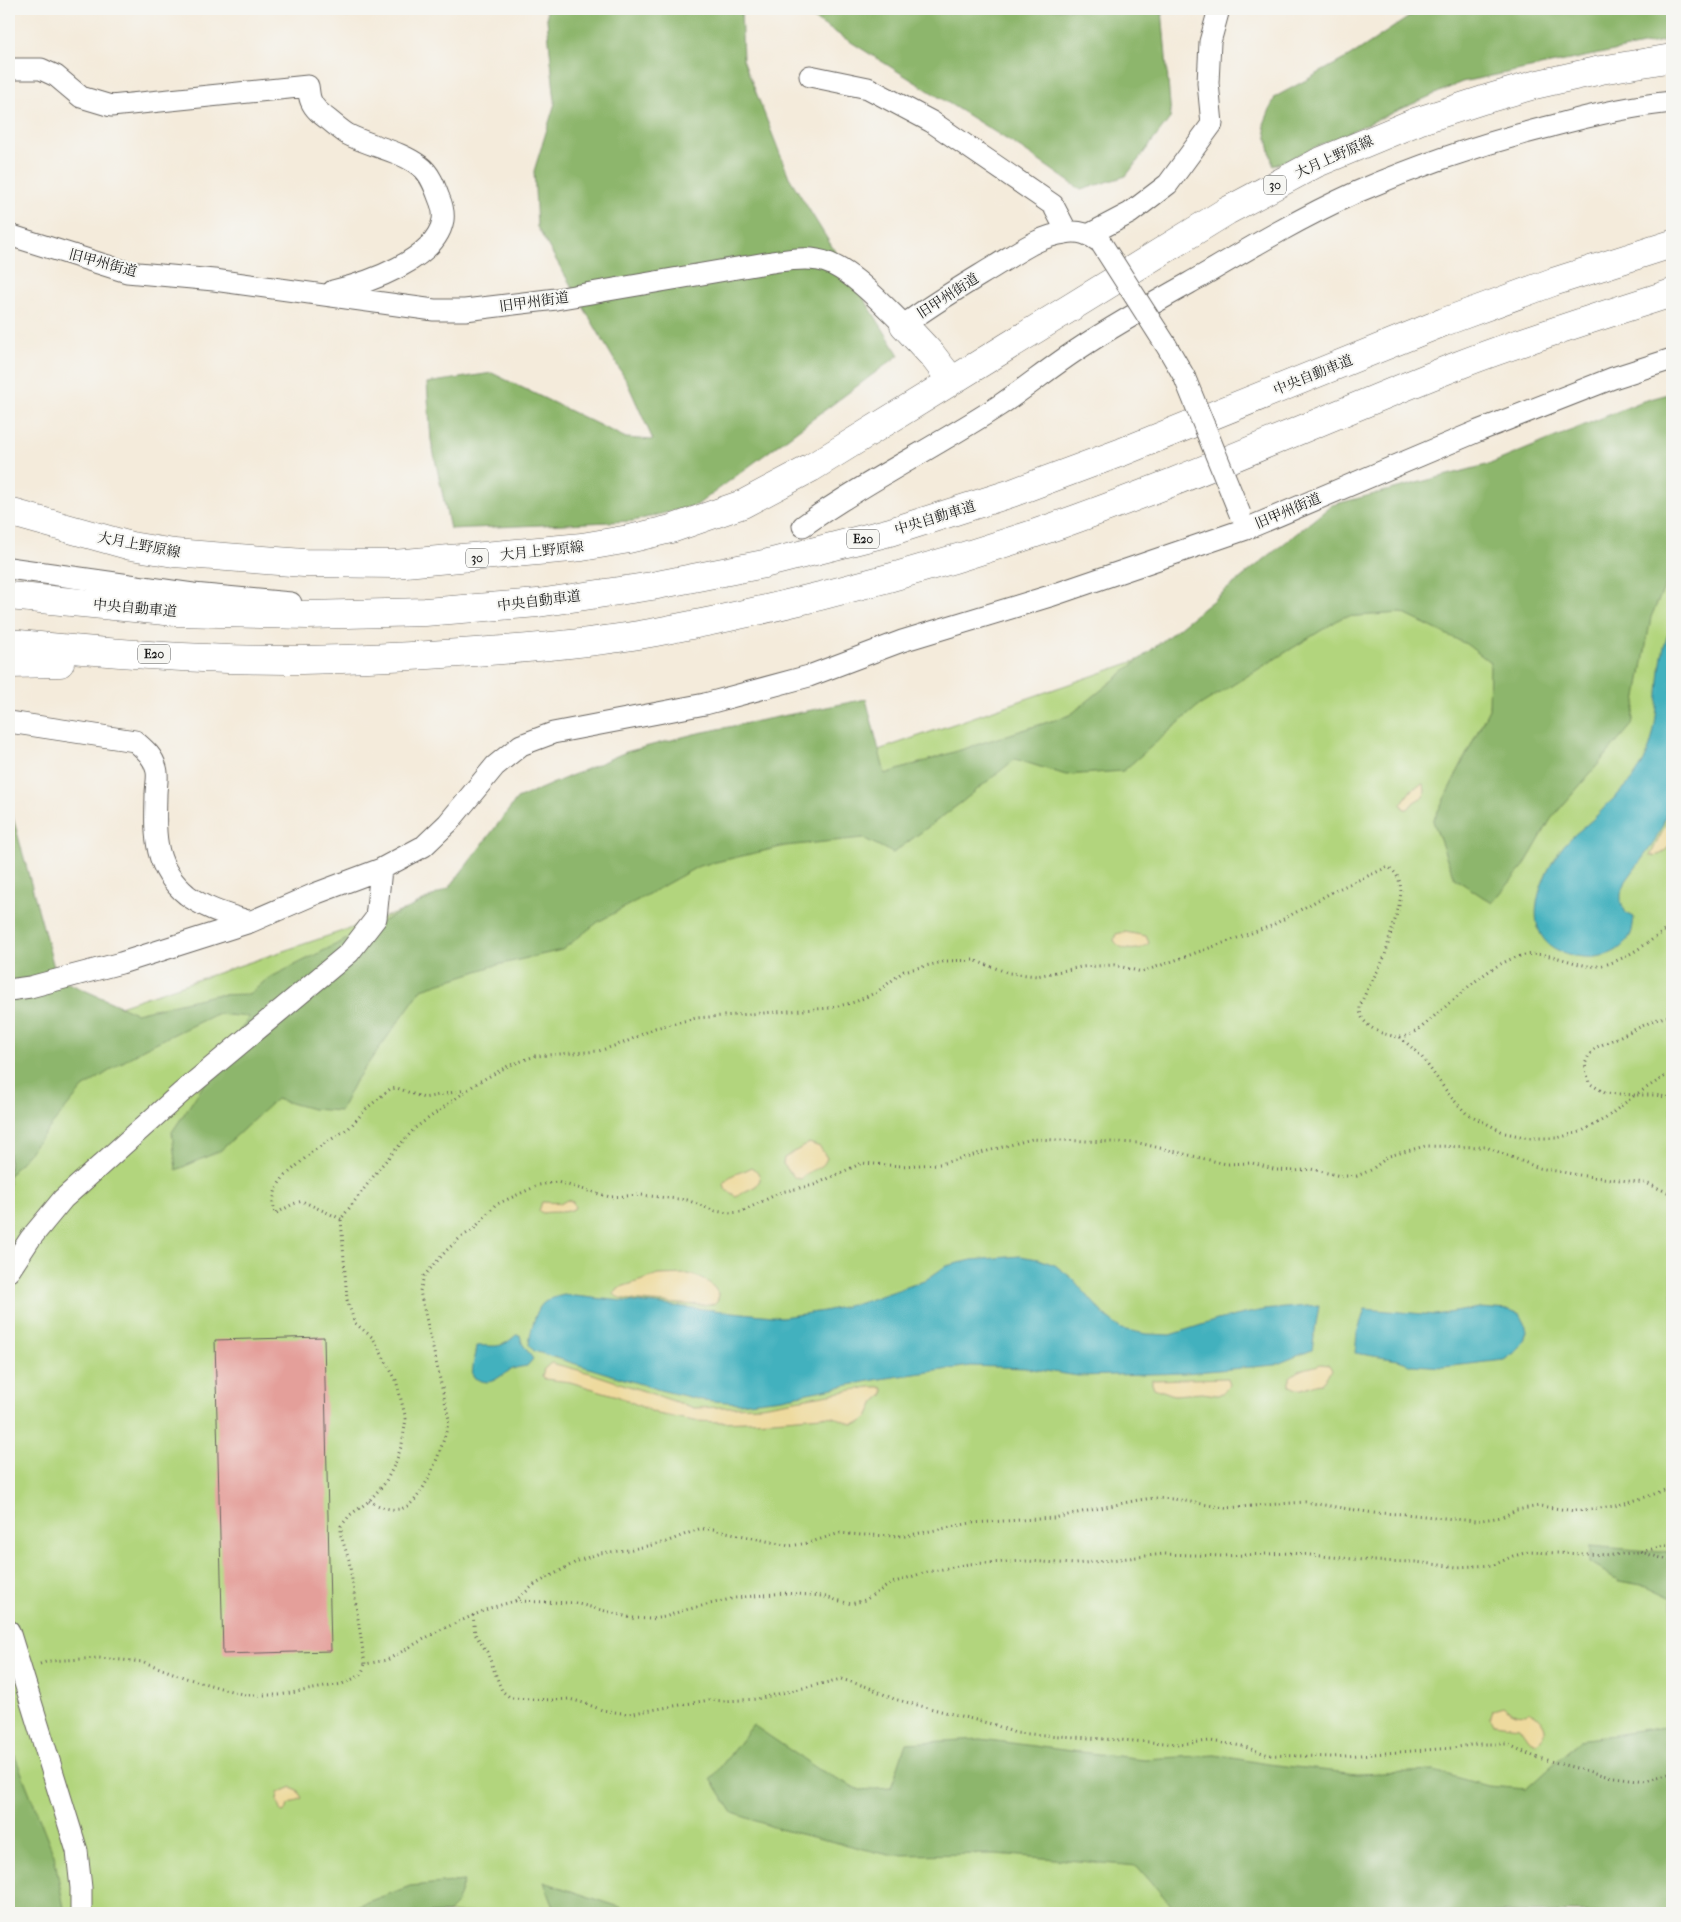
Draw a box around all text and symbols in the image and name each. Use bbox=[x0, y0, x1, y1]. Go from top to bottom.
street label: 大月上野原線 bbox=[1292, 132, 1376, 182]
road number: 30 bbox=[1264, 176, 1286, 194]
street label: 旧甲州街道 bbox=[67, 246, 139, 280]
street label: 旧甲州街道 bbox=[914, 270, 982, 322]
street label: 旧甲州街道 bbox=[498, 289, 570, 315]
street label: 中央自動車道 bbox=[1271, 351, 1355, 399]
street label: 旧甲州街道 bbox=[1252, 490, 1324, 532]
street label: 中央自動車道 bbox=[892, 498, 978, 538]
street label: 大月上野原線 bbox=[96, 529, 182, 561]
road number: E20 bbox=[847, 530, 879, 548]
street label: 大月上野原線 bbox=[499, 538, 585, 564]
road number: 30 bbox=[466, 548, 488, 568]
street label: 中央自動車道 bbox=[496, 587, 582, 615]
street label: 中央自動車道 bbox=[92, 596, 178, 620]
road number: E20 bbox=[138, 644, 170, 664]

